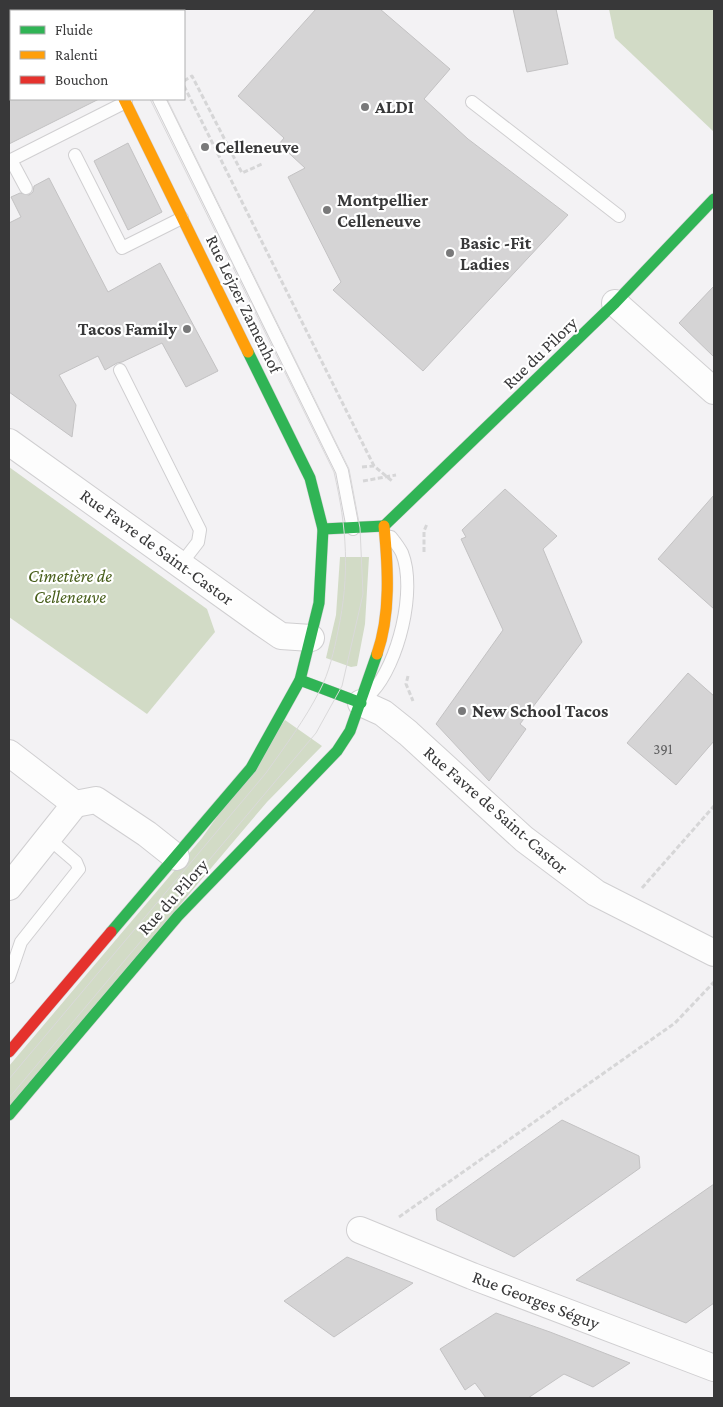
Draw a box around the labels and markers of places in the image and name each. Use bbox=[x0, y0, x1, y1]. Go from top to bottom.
place label: ALDI bbox=[374, 97, 414, 117]
marker: ALDI bbox=[359, 101, 371, 113]
place label: Celleneuve bbox=[215, 137, 299, 157]
marker: Celleneuve bbox=[199, 141, 211, 153]
place label: Montpellier Celleneuve bbox=[337, 190, 428, 231]
marker: Montpellier Celleneuve bbox=[321, 204, 333, 216]
place label: Basic -Fit Ladies bbox=[460, 233, 532, 274]
marker: Basic -Fit Ladies bbox=[444, 247, 456, 259]
place label: Tacos Family bbox=[78, 319, 177, 339]
marker: Tacos Family bbox=[181, 323, 193, 335]
place label: New School Tacos bbox=[472, 701, 608, 721]
marker: New School Tacos bbox=[456, 705, 468, 717]

